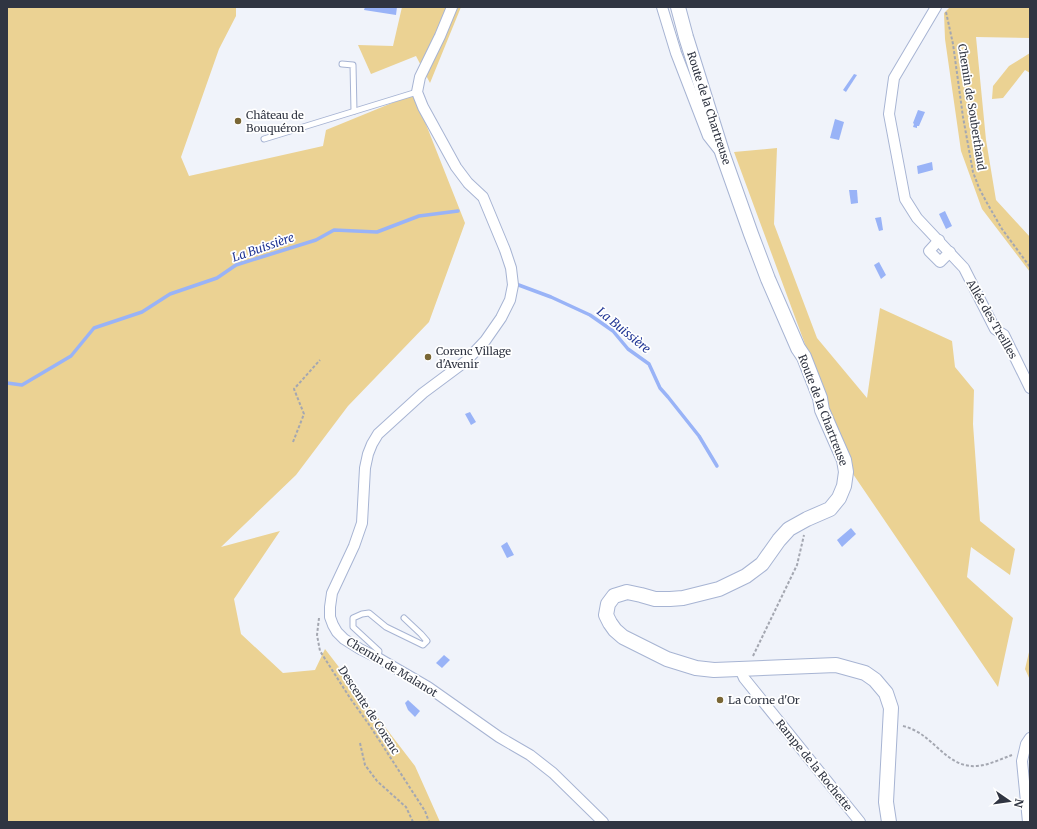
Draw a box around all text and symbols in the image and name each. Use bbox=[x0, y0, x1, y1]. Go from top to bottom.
street label: Chemin de Souberthaud bbox=[955, 43, 989, 172]
street label: Route de la Chartreuse bbox=[684, 50, 734, 167]
place label: Château de Bouquéron bbox=[246, 108, 305, 135]
marker: Château de Bouquéron bbox=[233, 116, 243, 126]
water label: La Buissière bbox=[230, 229, 296, 265]
street label: Allée des Treilles bbox=[963, 276, 1020, 361]
water label: La Buissière bbox=[594, 304, 654, 356]
place label: Corenc Village d'Avenir bbox=[436, 344, 511, 371]
marker: Corenc Village d'Avenir bbox=[423, 352, 433, 362]
street label: Route de la Chartreuse bbox=[795, 352, 851, 468]
street label: Chemin de Malanot bbox=[344, 634, 441, 700]
street label: Descente de Corenc bbox=[335, 663, 403, 757]
place label: La Corne d'Or bbox=[728, 693, 800, 707]
marker: La Corne d'Or bbox=[715, 695, 725, 705]
street label: Rampe de la Rochette bbox=[773, 716, 855, 814]
north arrow bbox=[989, 781, 1029, 821]
text: N bbox=[1011, 797, 1027, 809]

